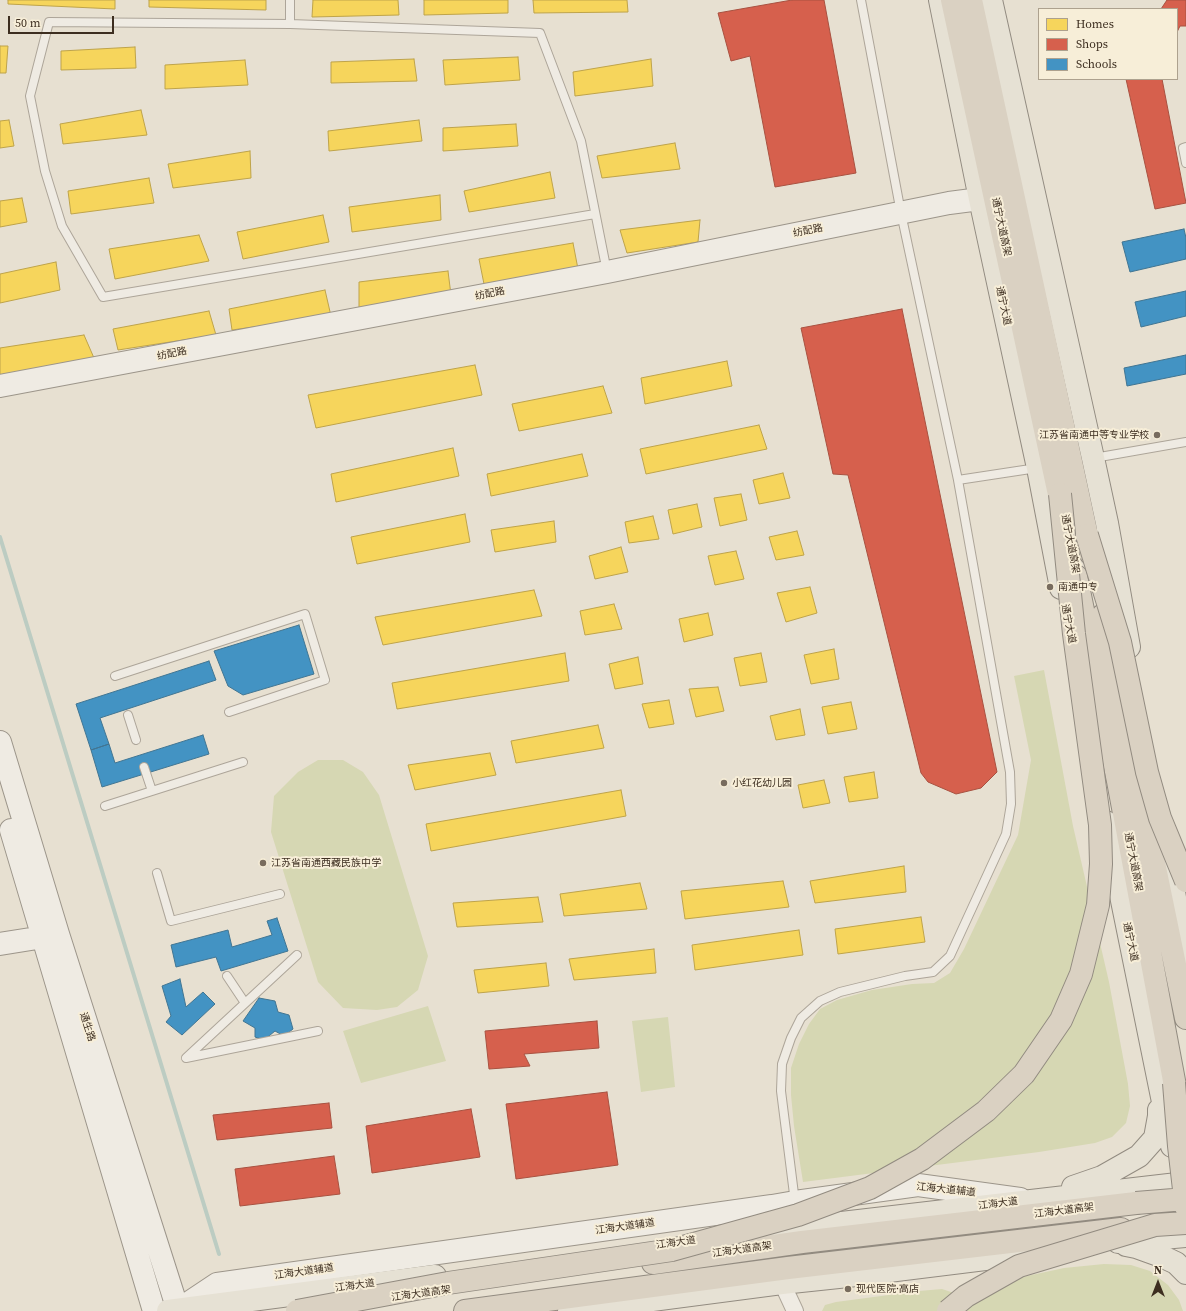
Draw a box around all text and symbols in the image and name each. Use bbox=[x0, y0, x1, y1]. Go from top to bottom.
scale bar bbox=[10, 8, 116, 34]
legend bbox=[1038, 8, 1178, 80]
text: 50 m bbox=[15, 15, 41, 31]
text: Homes bbox=[1076, 16, 1114, 32]
text: Shops bbox=[1076, 36, 1108, 52]
text: Schools bbox=[1076, 56, 1117, 72]
street label: 通宁大道高架 bbox=[989, 196, 1013, 258]
street label: 纺配路 bbox=[792, 222, 824, 240]
street label: 纺配路 bbox=[474, 285, 506, 303]
street label: 通宁大道 bbox=[993, 285, 1013, 327]
street label: 纺配路 bbox=[156, 345, 188, 363]
place label: 江苏省南通中等专业学校 bbox=[1039, 429, 1149, 441]
marker: 江苏省南通中等专业学校 bbox=[1152, 430, 1162, 440]
street label: 通宁大道高架 bbox=[1058, 513, 1082, 575]
place label: 南通中专 bbox=[1058, 581, 1098, 593]
marker: 南通中专 bbox=[1045, 582, 1055, 592]
street label: 通宁大道 bbox=[1058, 603, 1078, 645]
place label: 小红花幼儿园 bbox=[732, 777, 792, 789]
marker: 小红花幼儿园 bbox=[719, 778, 729, 788]
street label: 通宁大道高架 bbox=[1121, 831, 1145, 893]
place label: 江苏省南通西藏民族中学 bbox=[271, 857, 381, 869]
marker: 江苏省南通西藏民族中学 bbox=[258, 858, 268, 868]
street label: 通宁大道 bbox=[1120, 921, 1140, 963]
street label: 通生路 bbox=[77, 1011, 97, 1043]
street label: 江海大道辅道 bbox=[916, 1181, 976, 1199]
street label: 江海大道 bbox=[977, 1196, 1019, 1212]
street label: 江海大道高架 bbox=[1033, 1201, 1095, 1221]
street label: 江海大道辅道 bbox=[594, 1217, 656, 1237]
street label: 江海大道 bbox=[655, 1234, 697, 1252]
street label: 江海大道高架 bbox=[711, 1240, 773, 1260]
street label: 江海大道辅道 bbox=[273, 1262, 335, 1282]
north arrow bbox=[1138, 1263, 1178, 1303]
text: N bbox=[1154, 1263, 1162, 1278]
street label: 江海大道 bbox=[334, 1277, 376, 1295]
place label: 现代医院·高店 bbox=[856, 1283, 919, 1295]
street label: 江海大道高架 bbox=[390, 1284, 452, 1304]
marker: 现代医院·高店 bbox=[843, 1284, 853, 1294]

